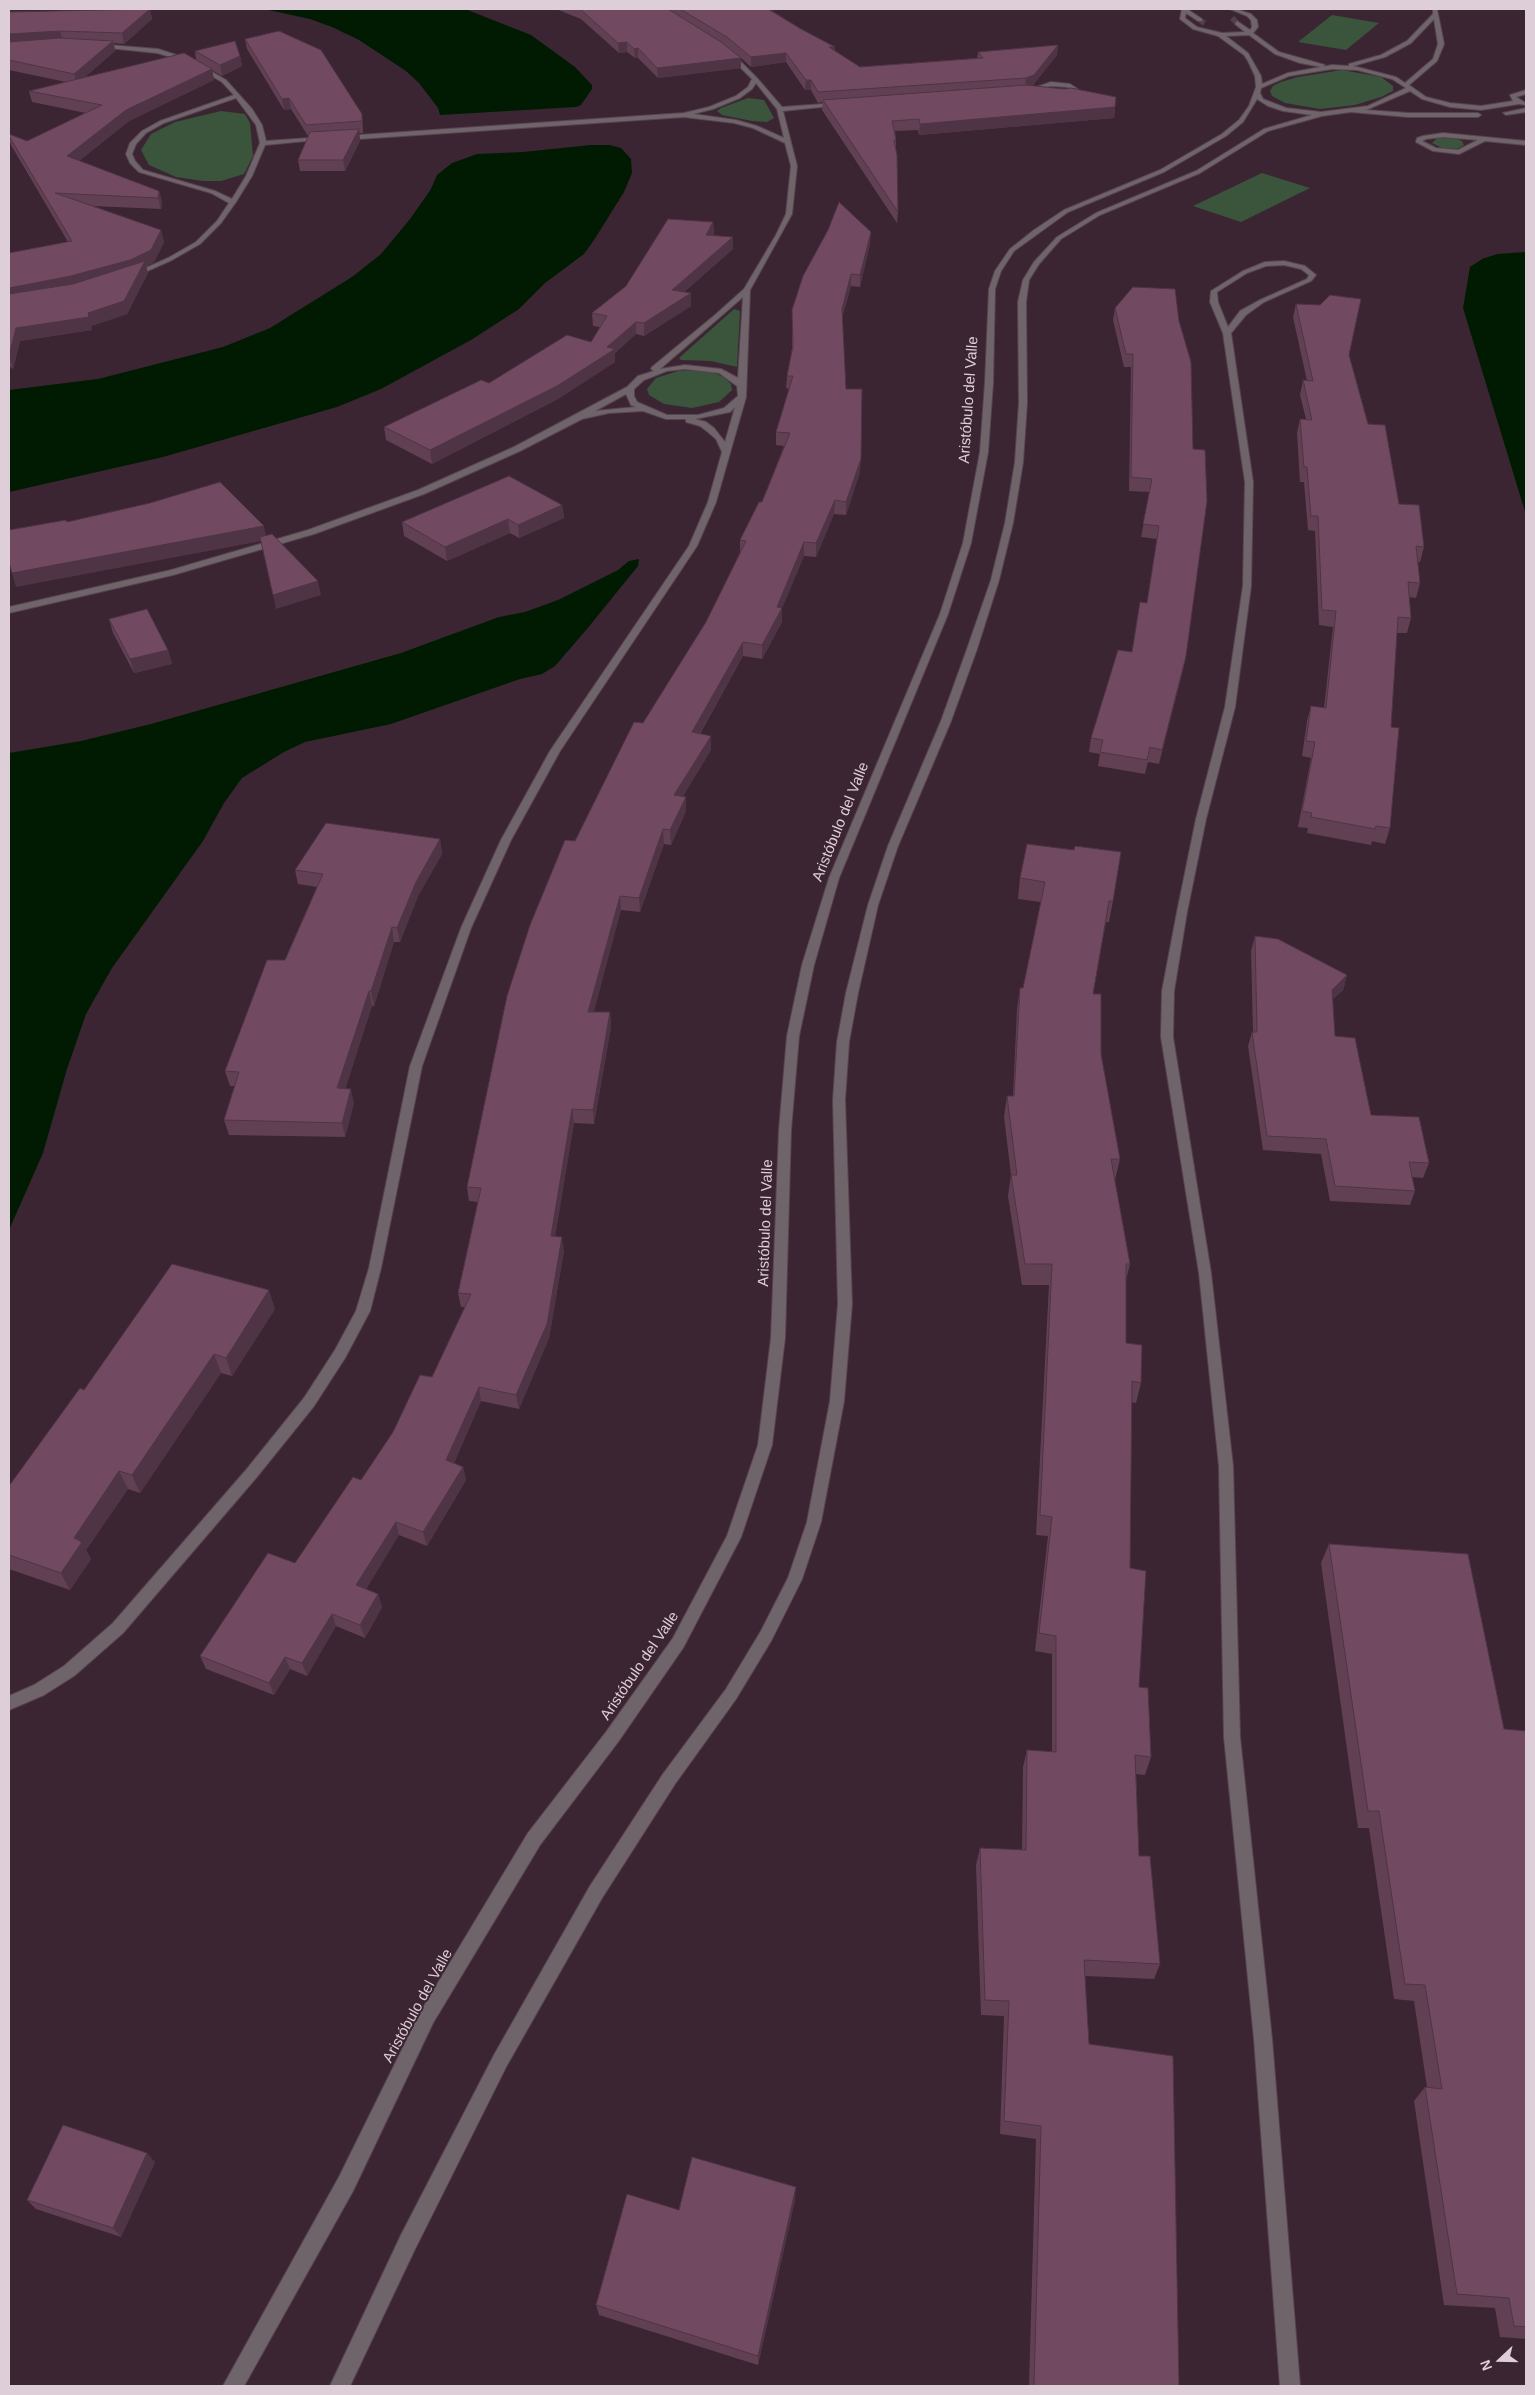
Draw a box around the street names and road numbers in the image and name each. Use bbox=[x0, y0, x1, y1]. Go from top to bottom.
street label: Aristóbulo del Valle bbox=[956, 336, 982, 464]
street label: Aristóbulo del Valle bbox=[809, 760, 873, 884]
street label: Aristóbulo del Valle bbox=[755, 1159, 777, 1287]
street label: Aristóbulo del Valle bbox=[597, 1608, 683, 1724]
street label: Aristóbulo del Valle bbox=[379, 1946, 457, 2066]

